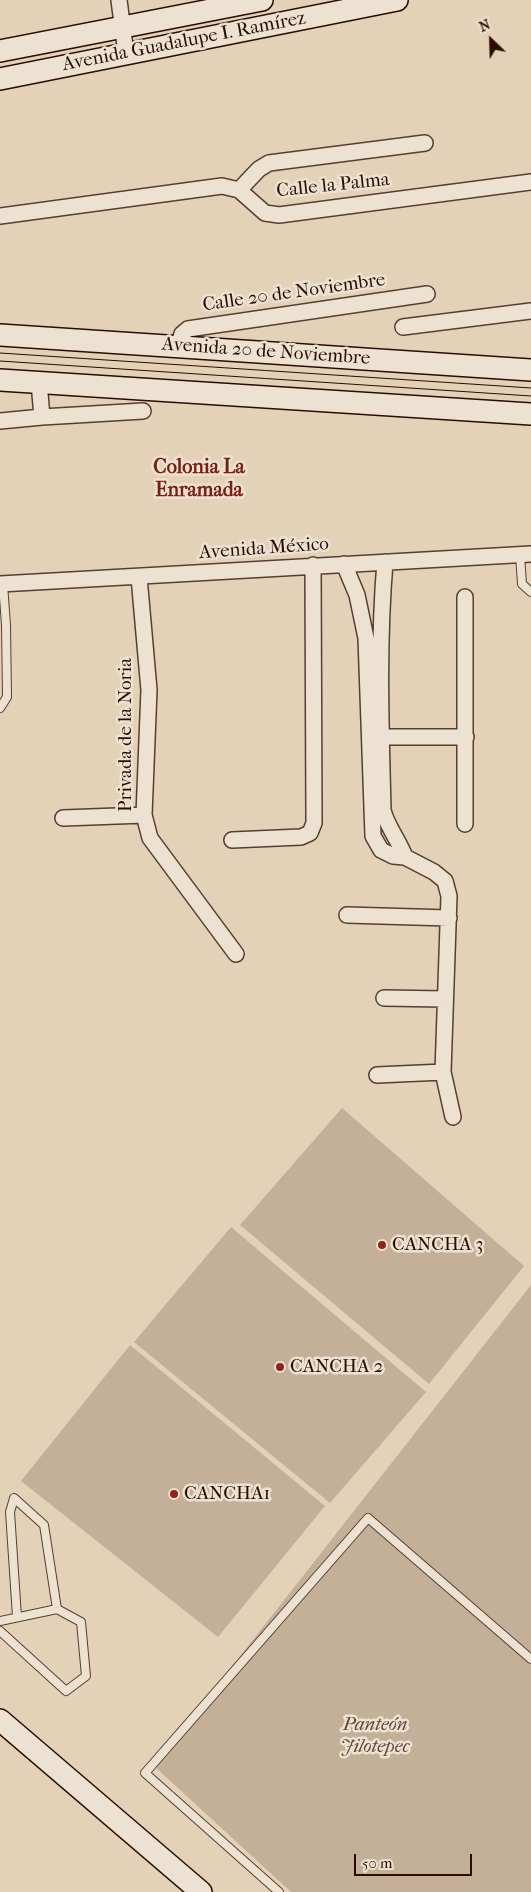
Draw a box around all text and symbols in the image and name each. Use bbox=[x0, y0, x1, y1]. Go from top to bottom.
street label: Avenida Guadalupe I. Ramírez bbox=[61, 7, 307, 77]
north arrow bbox=[466, 15, 516, 65]
text: N bbox=[476, 16, 493, 36]
street label: Calle la Palma bbox=[275, 169, 391, 203]
street label: Calle 20 de Noviembre bbox=[201, 269, 387, 317]
street label: Avenida 20 de Noviembre bbox=[161, 333, 371, 371]
district label: Colonia La Enramada bbox=[153, 456, 245, 503]
street label: Avenida México bbox=[198, 533, 330, 565]
street label: Privada de la Noria bbox=[115, 658, 137, 812]
place label: CANCHA 3 bbox=[392, 1234, 483, 1256]
marker: CANCHA 3 bbox=[376, 1239, 388, 1251]
place label: CANCHA 2 bbox=[290, 1356, 383, 1378]
marker: CANCHA 2 bbox=[274, 1361, 286, 1373]
place label: CANCHA1 bbox=[184, 1483, 270, 1505]
marker: CANCHA1 bbox=[168, 1488, 180, 1500]
park label: Panteón Jilotepec bbox=[340, 1714, 410, 1758]
scale bar bbox=[356, 1844, 474, 1876]
text: 50 m bbox=[362, 1854, 392, 1872]

